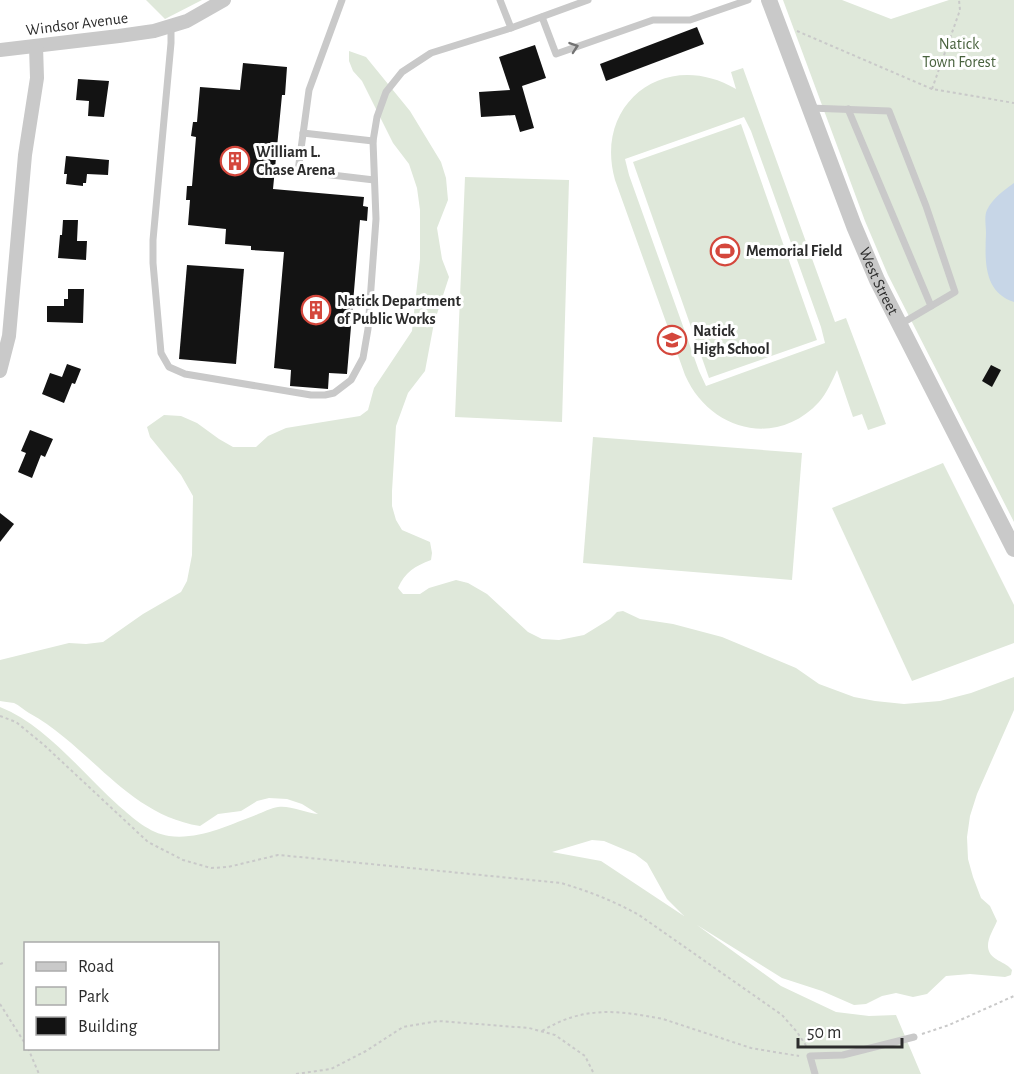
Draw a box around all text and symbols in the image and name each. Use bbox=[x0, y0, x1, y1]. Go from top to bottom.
street label: Windsor Avenue bbox=[25, 10, 129, 38]
park label: Natick Town Forest bbox=[922, 36, 996, 70]
one-way arrow bbox=[568, 42, 578, 55]
place label: William L. Chase Arena bbox=[256, 144, 336, 178]
building icon: William L. Chase Arena bbox=[219, 145, 251, 177]
sports icon: Memorial Field bbox=[709, 235, 741, 267]
place label: Memorial Field bbox=[746, 243, 843, 259]
street label: West Street bbox=[856, 245, 901, 318]
place label: Natick Department of Public Works bbox=[337, 293, 461, 327]
building icon: Natick Department of Public Works bbox=[300, 294, 332, 326]
place label: Natick High School bbox=[693, 323, 770, 357]
school or university icon: Natick High School bbox=[656, 324, 688, 356]
legend bbox=[24, 942, 219, 1050]
text: Road bbox=[78, 958, 114, 976]
text: Park bbox=[78, 988, 110, 1006]
scale bar bbox=[798, 1011, 902, 1049]
text: Building bbox=[78, 1018, 138, 1036]
text: 50 m bbox=[807, 1024, 841, 1042]

